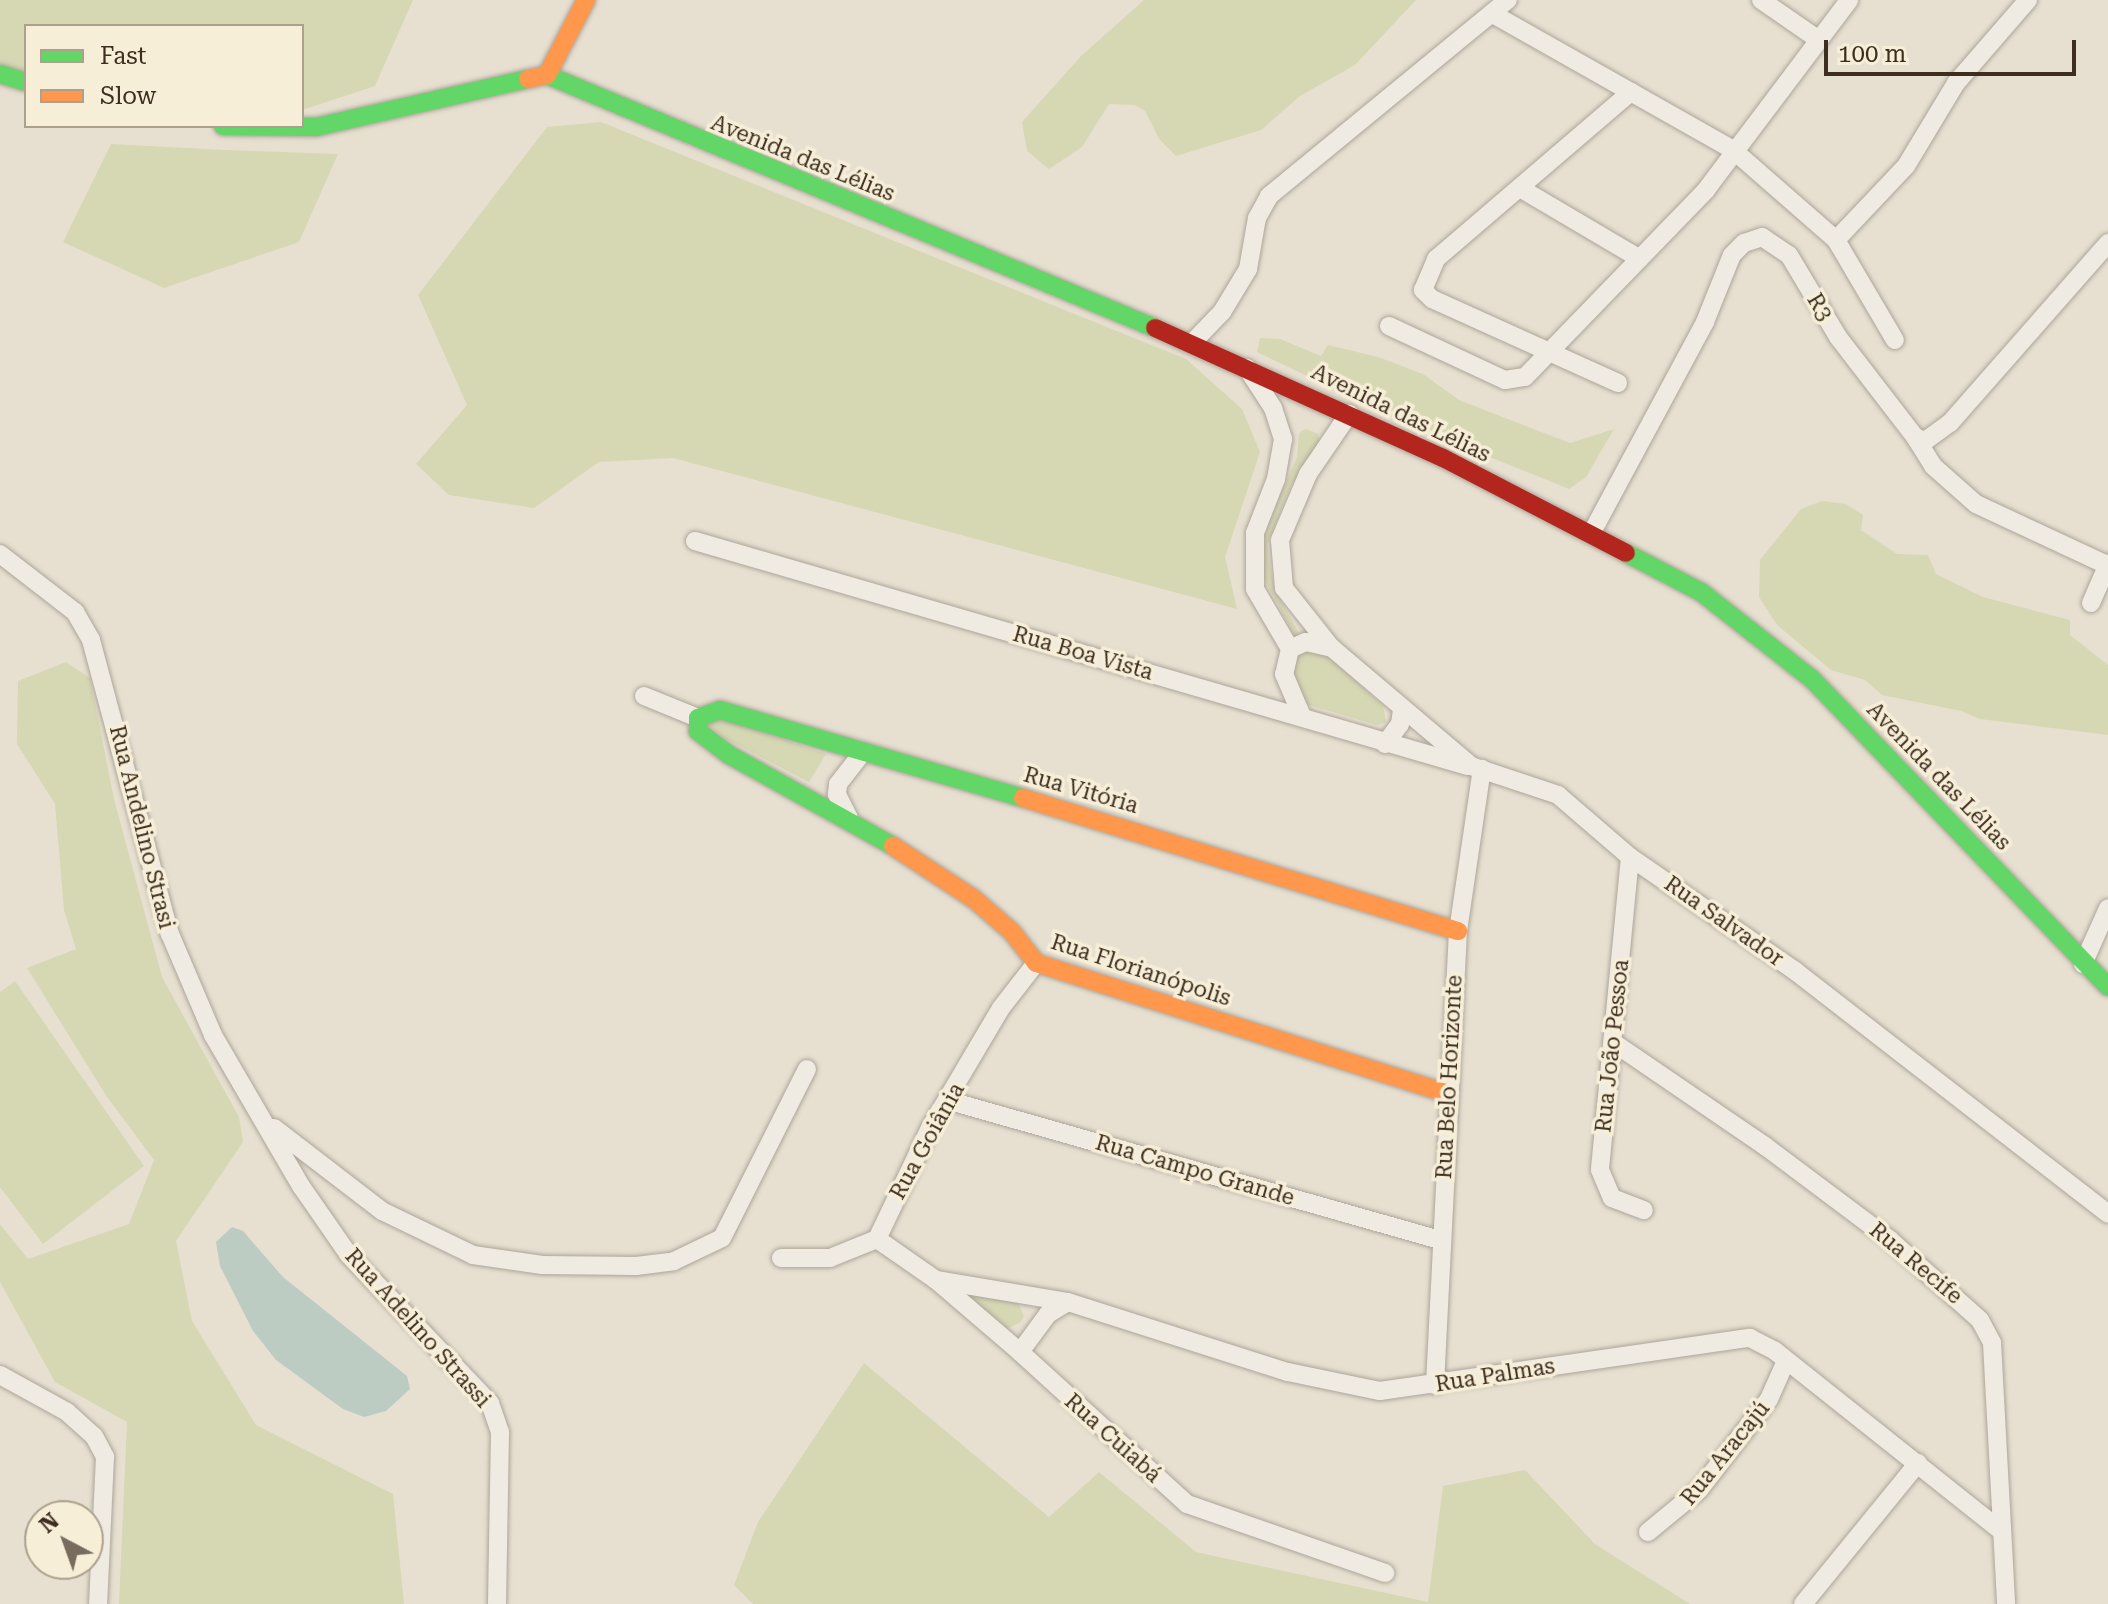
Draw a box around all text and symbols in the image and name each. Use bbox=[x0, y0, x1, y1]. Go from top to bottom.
legend bbox=[24, 24, 304, 128]
scale bar bbox=[1828, 24, 2080, 74]
text: 100 m bbox=[1838, 40, 1906, 68]
text: Fast bbox=[100, 42, 147, 70]
text: Slow bbox=[100, 82, 156, 110]
street label: Avenida das Lélias bbox=[707, 109, 899, 207]
street label: R3 bbox=[1802, 288, 1838, 326]
street label: Avenida das Lélias bbox=[1307, 358, 1495, 468]
street label: Rua Boa Vista bbox=[1010, 620, 1156, 686]
street label: Avenida das Lélias bbox=[1862, 696, 2016, 856]
street label: Rua Andelino Strasi bbox=[104, 723, 180, 931]
street label: Rua Vitória bbox=[1021, 761, 1141, 819]
street label: Rua Salvador bbox=[1659, 870, 1789, 972]
street label: Rua Florianópolis bbox=[1048, 928, 1234, 1012]
street label: Rua João Pessoa bbox=[1590, 958, 1634, 1134]
street label: Rua Belo Horizonte bbox=[1430, 974, 1468, 1180]
street label: Rua Goiânia bbox=[884, 1078, 970, 1204]
street label: Rua Campo Grande bbox=[1093, 1129, 1297, 1211]
street label: Rua Recife bbox=[1864, 1217, 1968, 1309]
street label: Rua Adelino Strassi bbox=[340, 1243, 496, 1413]
street label: Rua Palmas bbox=[1433, 1353, 1557, 1397]
street label: Rua Cuiabá bbox=[1059, 1388, 1167, 1488]
street label: Rua Aracajú bbox=[1675, 1396, 1775, 1510]
north arrow bbox=[24, 1500, 104, 1580]
text: N bbox=[35, 1508, 64, 1538]

